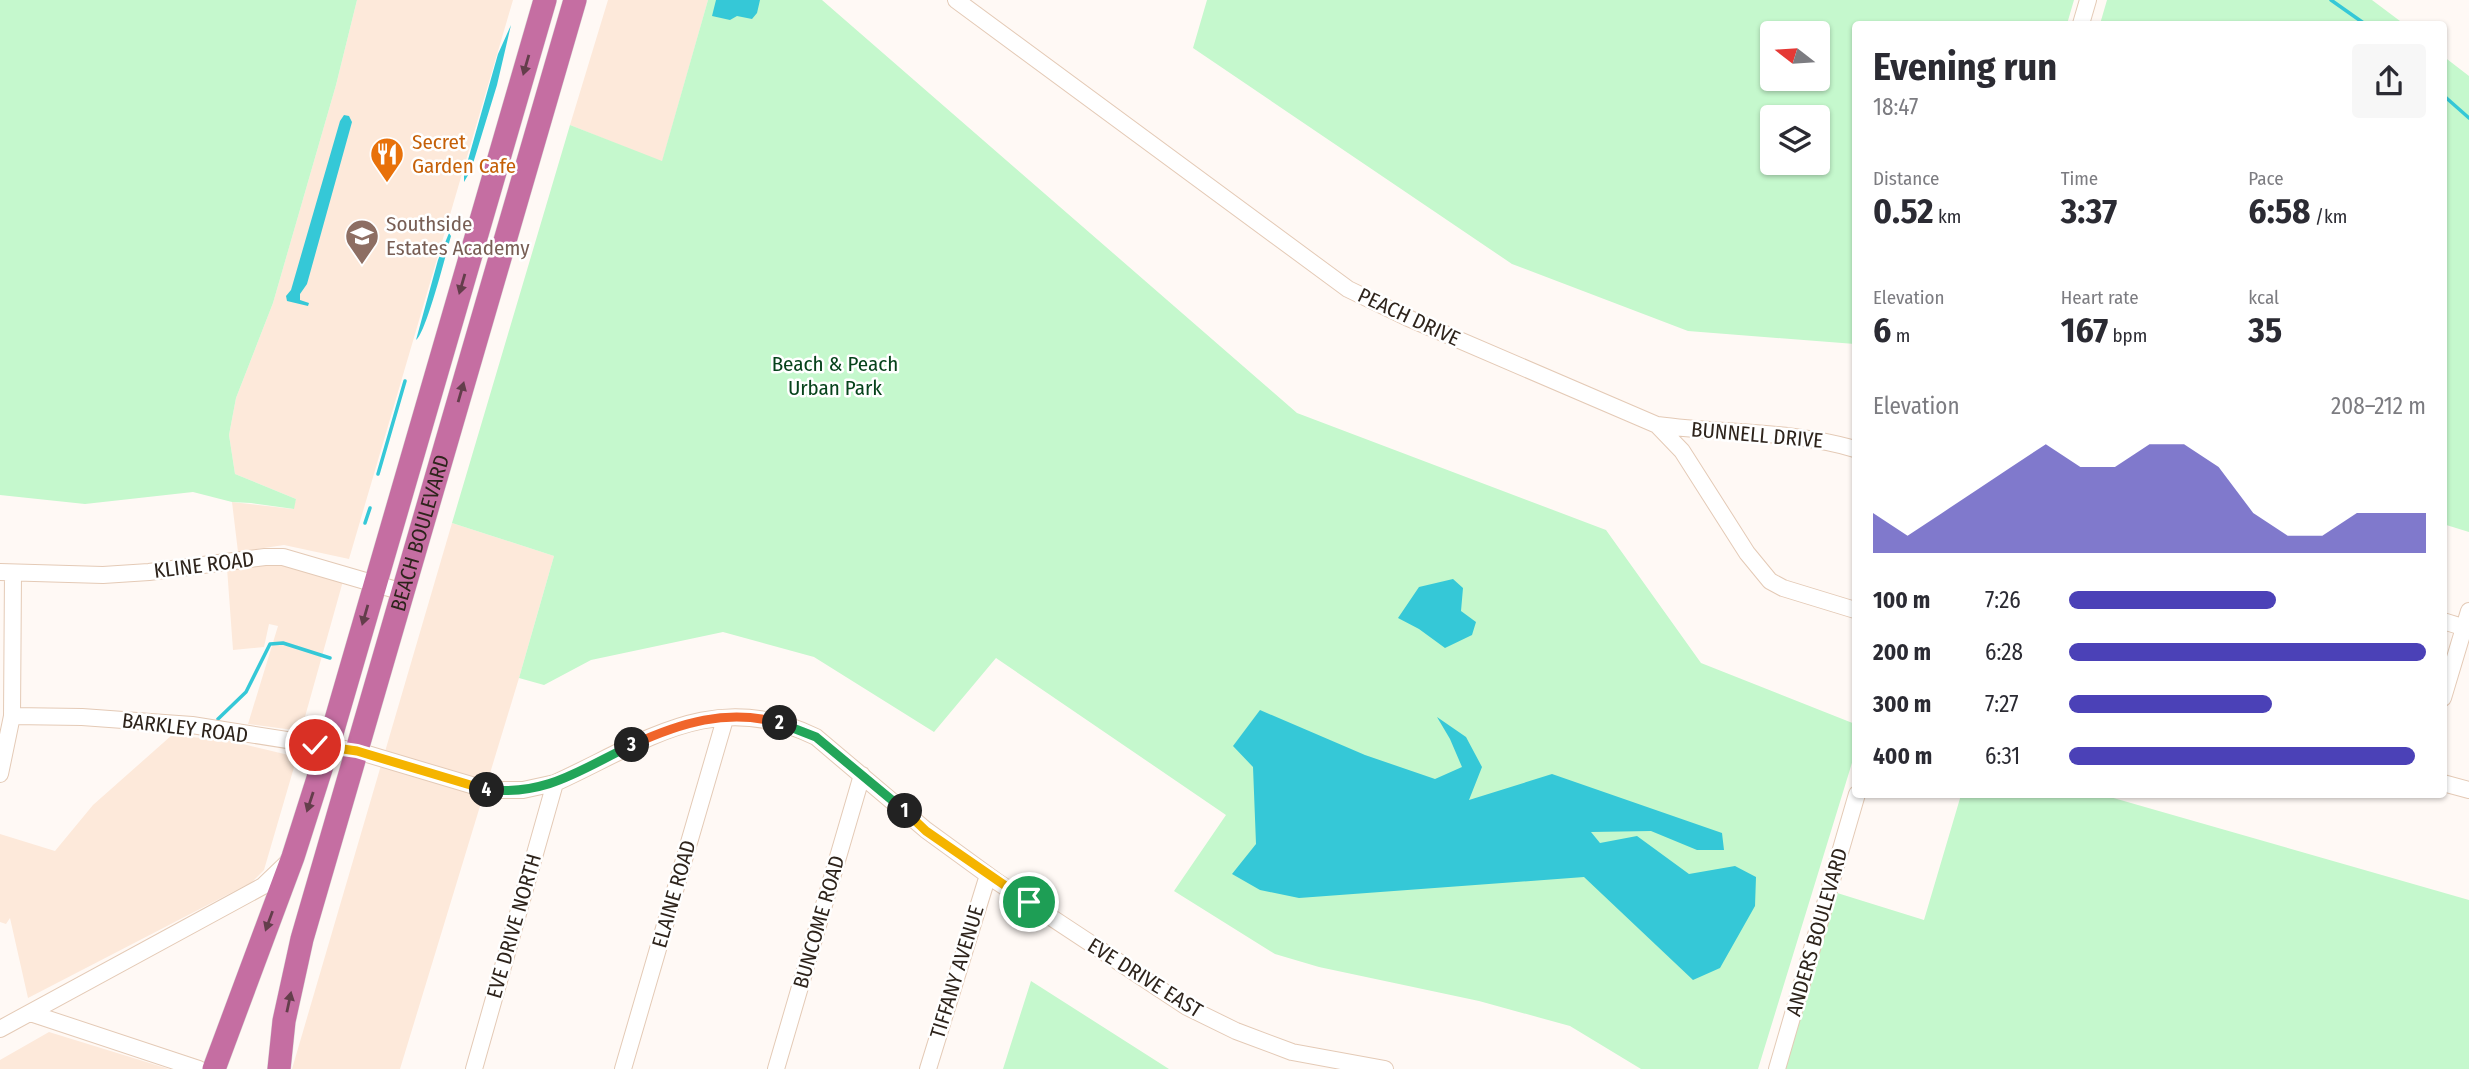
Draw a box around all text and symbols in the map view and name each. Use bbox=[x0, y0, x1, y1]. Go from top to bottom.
north arrow bbox=[1760, 21, 1830, 91]
map controls bbox=[1760, 21, 1830, 175]
text: Evening run bbox=[1873, 44, 2057, 90]
button: share bbox=[2352, 44, 2426, 118]
one-way arrow bbox=[521, 55, 531, 76]
text: 18:47 bbox=[1873, 93, 1918, 121]
button: layers bbox=[1760, 105, 1830, 175]
place label: Secret Garden Cafe bbox=[412, 129, 516, 179]
restaurant icon: Secret Garden Cafe bbox=[368, 135, 406, 184]
text: Distance bbox=[1873, 167, 1940, 190]
text: Time bbox=[2061, 167, 2098, 190]
text: Pace bbox=[2248, 167, 2284, 190]
text: 0.52 bbox=[1873, 190, 1933, 232]
text: 3:37 bbox=[2061, 190, 2117, 232]
text: 6:58 bbox=[2248, 190, 2311, 232]
text: km bbox=[1933, 205, 1961, 228]
text: /km bbox=[2311, 205, 2347, 228]
place label: Southside Estates Academy bbox=[386, 211, 530, 261]
school or university icon: Southside Estates Academy bbox=[343, 217, 381, 266]
one-way arrow bbox=[457, 274, 467, 295]
street label: PEACH DRIVE bbox=[1354, 282, 1464, 352]
text: Elevation bbox=[1873, 286, 1945, 309]
text: Heart rate bbox=[2061, 286, 2139, 309]
text: kcal bbox=[2248, 286, 2279, 309]
text: 6 bbox=[1873, 309, 1891, 351]
text: 167 bbox=[2061, 309, 2108, 351]
text: 35 bbox=[2248, 309, 2282, 351]
text: m bbox=[1891, 324, 1910, 347]
text: bpm bbox=[2108, 324, 2147, 347]
park label: Beach & Peach Urban Park bbox=[772, 351, 898, 401]
one-way arrow bbox=[457, 381, 467, 402]
text: Elevation bbox=[1873, 392, 1960, 420]
text: 208–212 m bbox=[2331, 392, 2426, 420]
street label: BUNNELL DRIVE bbox=[1690, 416, 1824, 454]
street label: BEACH BOULEVARD bbox=[385, 452, 455, 614]
street label: KLINE ROAD bbox=[152, 546, 256, 584]
text: 100 m bbox=[1873, 586, 1930, 614]
text: 7:26 bbox=[1985, 586, 2021, 614]
one-way arrow bbox=[360, 605, 370, 626]
text: 200 m bbox=[1873, 638, 1931, 666]
text: 6:28 bbox=[1985, 638, 2023, 666]
text: 300 m bbox=[1873, 690, 1931, 718]
text: 7:27 bbox=[1985, 690, 2019, 718]
pin: 2 bbox=[762, 706, 798, 740]
street label: BARKLEY ROAD bbox=[120, 707, 250, 749]
text: 2 bbox=[775, 711, 784, 734]
pin bbox=[285, 715, 345, 775]
icon: check bbox=[296, 726, 334, 764]
pin: 3 bbox=[614, 728, 650, 762]
text: 3 bbox=[627, 733, 636, 756]
text: 400 m bbox=[1873, 742, 1932, 770]
text: 6:31 bbox=[1985, 742, 2020, 770]
pin: 4 bbox=[470, 772, 504, 808]
text: 4 bbox=[482, 778, 491, 801]
one-way arrow bbox=[304, 792, 315, 813]
pin: 1 bbox=[888, 794, 922, 828]
text: 1 bbox=[900, 799, 909, 822]
street label: ELAINE ROAD bbox=[646, 837, 702, 951]
street label: ANDERS BOULEVARD bbox=[1781, 845, 1853, 1019]
street label: EVE DRIVE NORTH bbox=[481, 851, 547, 1001]
street label: BUNCOME ROAD bbox=[788, 853, 850, 991]
pin bbox=[999, 872, 1059, 932]
icon: arrive bbox=[1010, 883, 1048, 921]
street label: TIFFANY AVENUE bbox=[924, 902, 990, 1042]
one-way arrow bbox=[263, 910, 274, 931]
street label: EVE DRIVE EAST bbox=[1083, 932, 1207, 1024]
one-way arrow bbox=[283, 991, 294, 1013]

